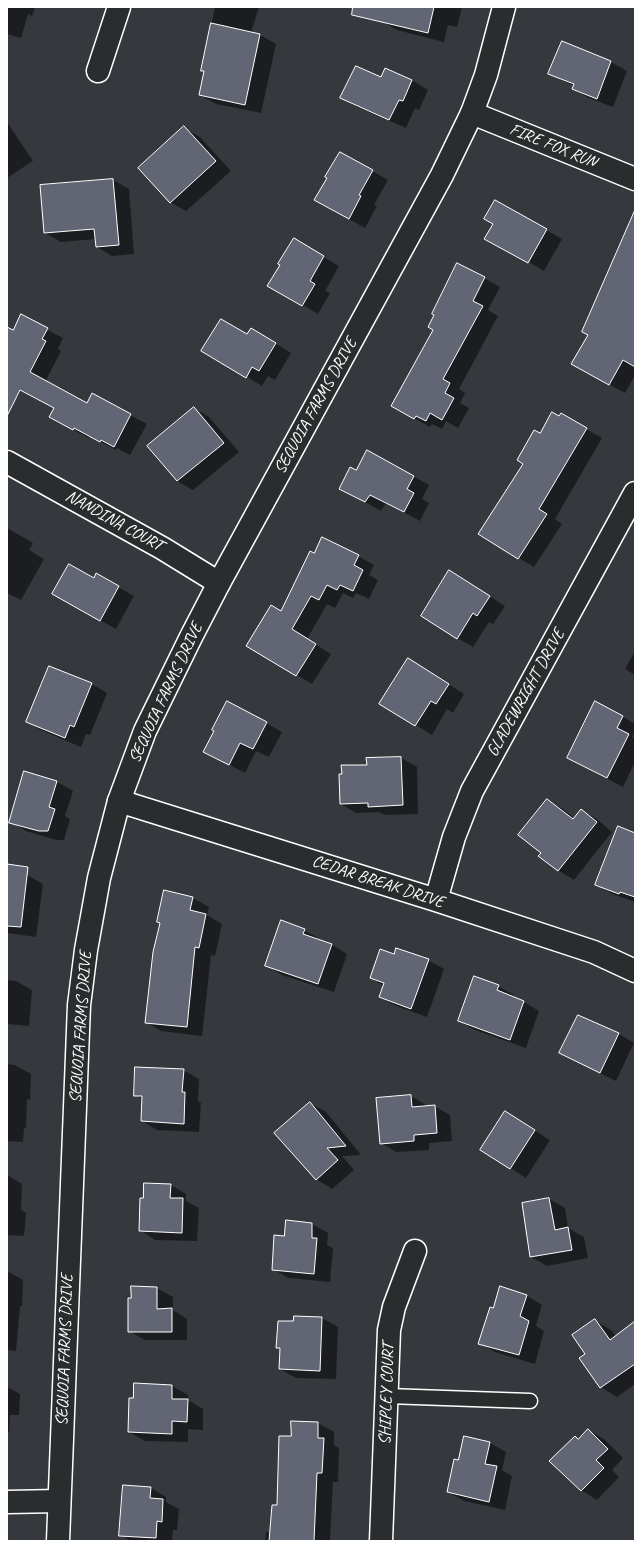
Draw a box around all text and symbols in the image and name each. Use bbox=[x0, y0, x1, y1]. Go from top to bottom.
street label: FIRE FOX RUN bbox=[507, 119, 599, 173]
street label: SEQUOIA FARMS DRIVE bbox=[270, 335, 362, 477]
street label: NANDINA COURT bbox=[62, 486, 166, 556]
street label: SEQUOIA FARMS DRIVE bbox=[125, 620, 207, 766]
street label: GLADEWRIGHT DRIVE bbox=[483, 626, 569, 760]
street label: CEDAR BREAK DRIVE bbox=[310, 851, 446, 913]
street label: SEQUOIA FARMS DRIVE bbox=[66, 950, 96, 1104]
street label: SEQUOIA FARMS DRIVE bbox=[52, 1274, 78, 1426]
street label: SHIPLEY COURT bbox=[375, 1343, 399, 1445]

